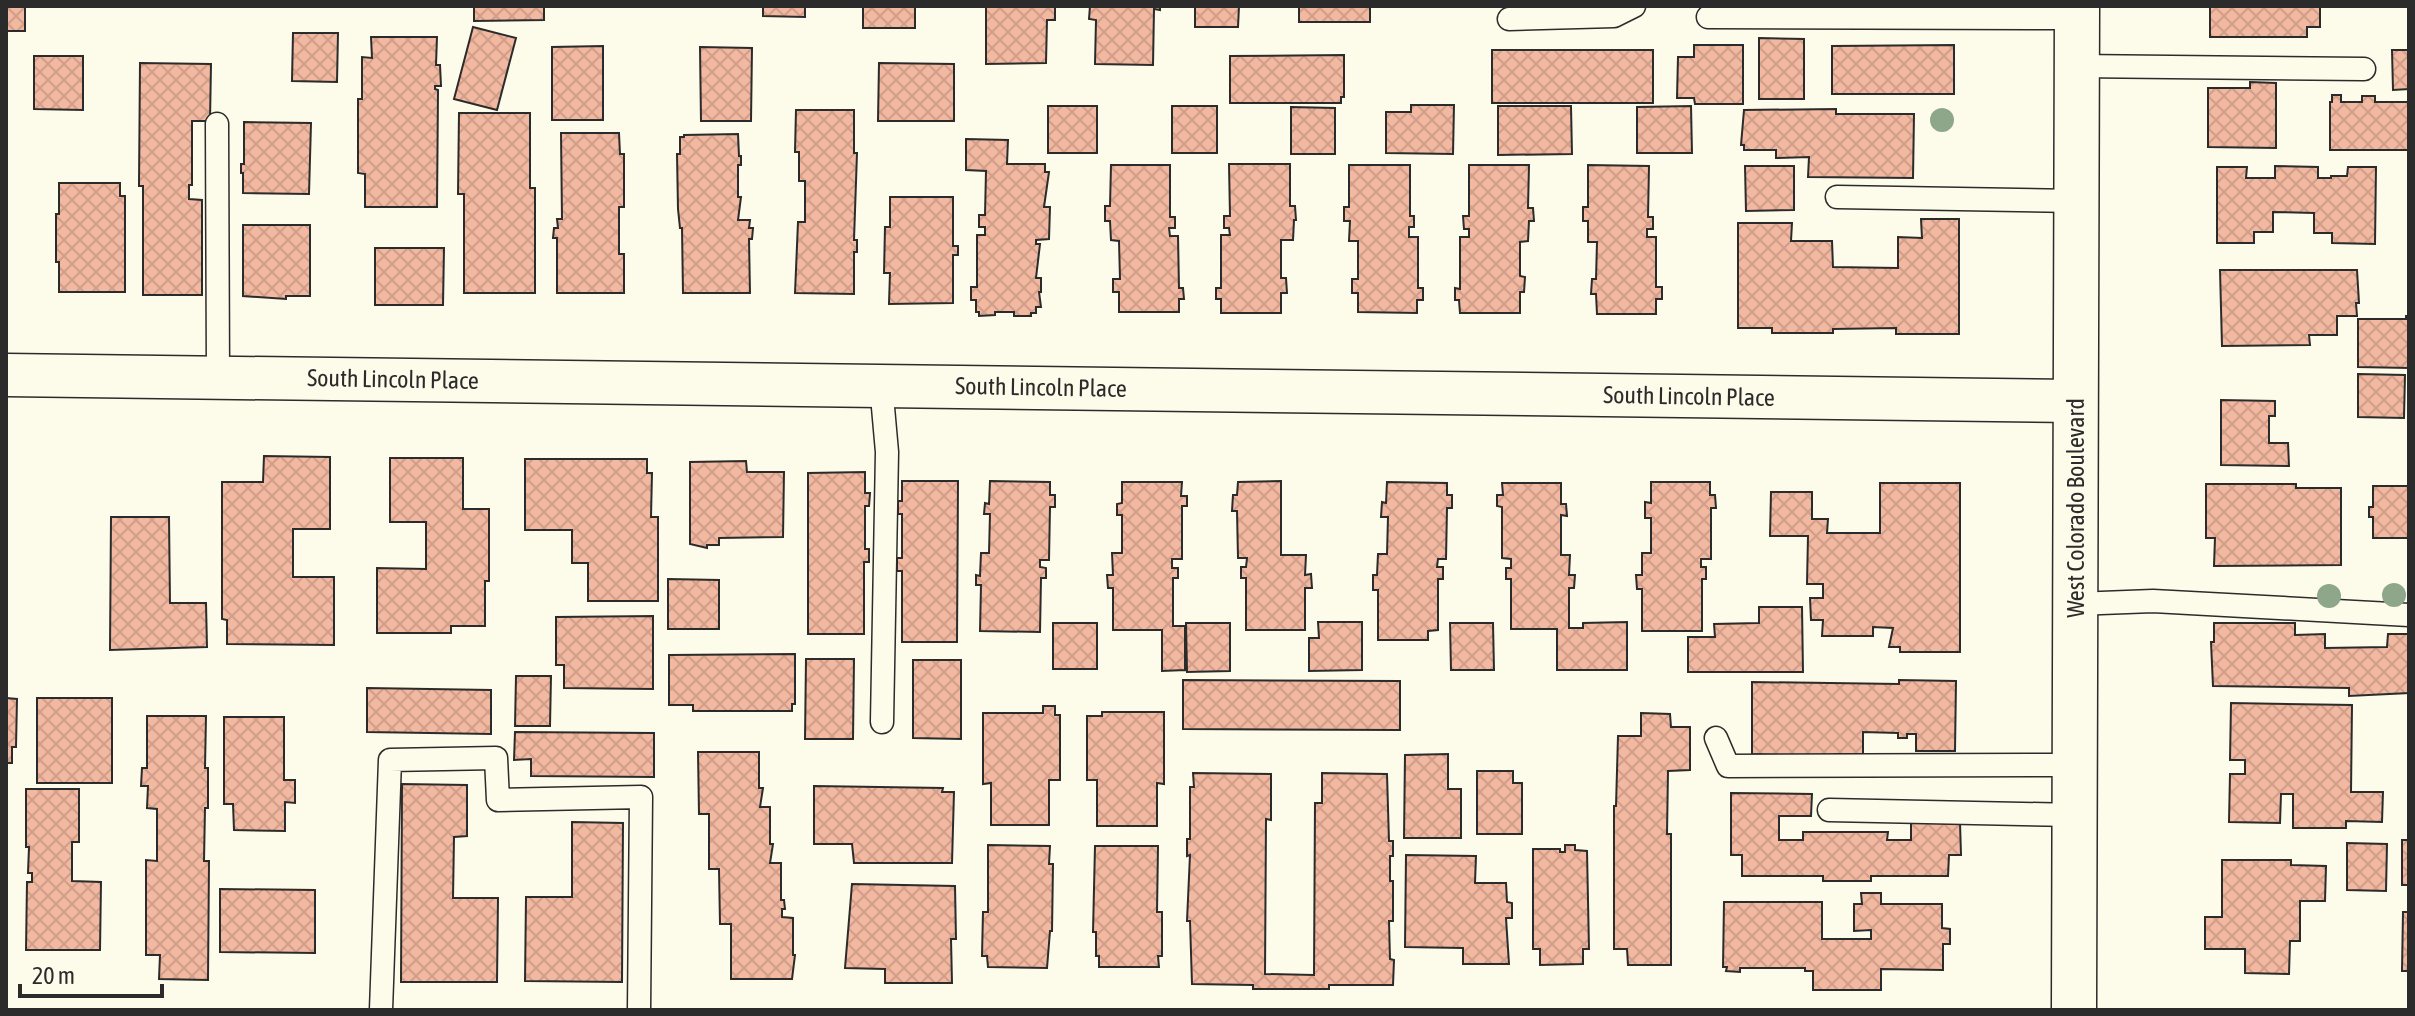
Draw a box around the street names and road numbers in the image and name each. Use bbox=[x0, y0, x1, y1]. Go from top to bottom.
street label: South Lincoln Place bbox=[307, 364, 479, 394]
street label: South Lincoln Place bbox=[955, 372, 1127, 402]
street label: South Lincoln Place bbox=[1603, 381, 1775, 411]
street label: West Colorado Boulevard bbox=[2062, 398, 2089, 618]

